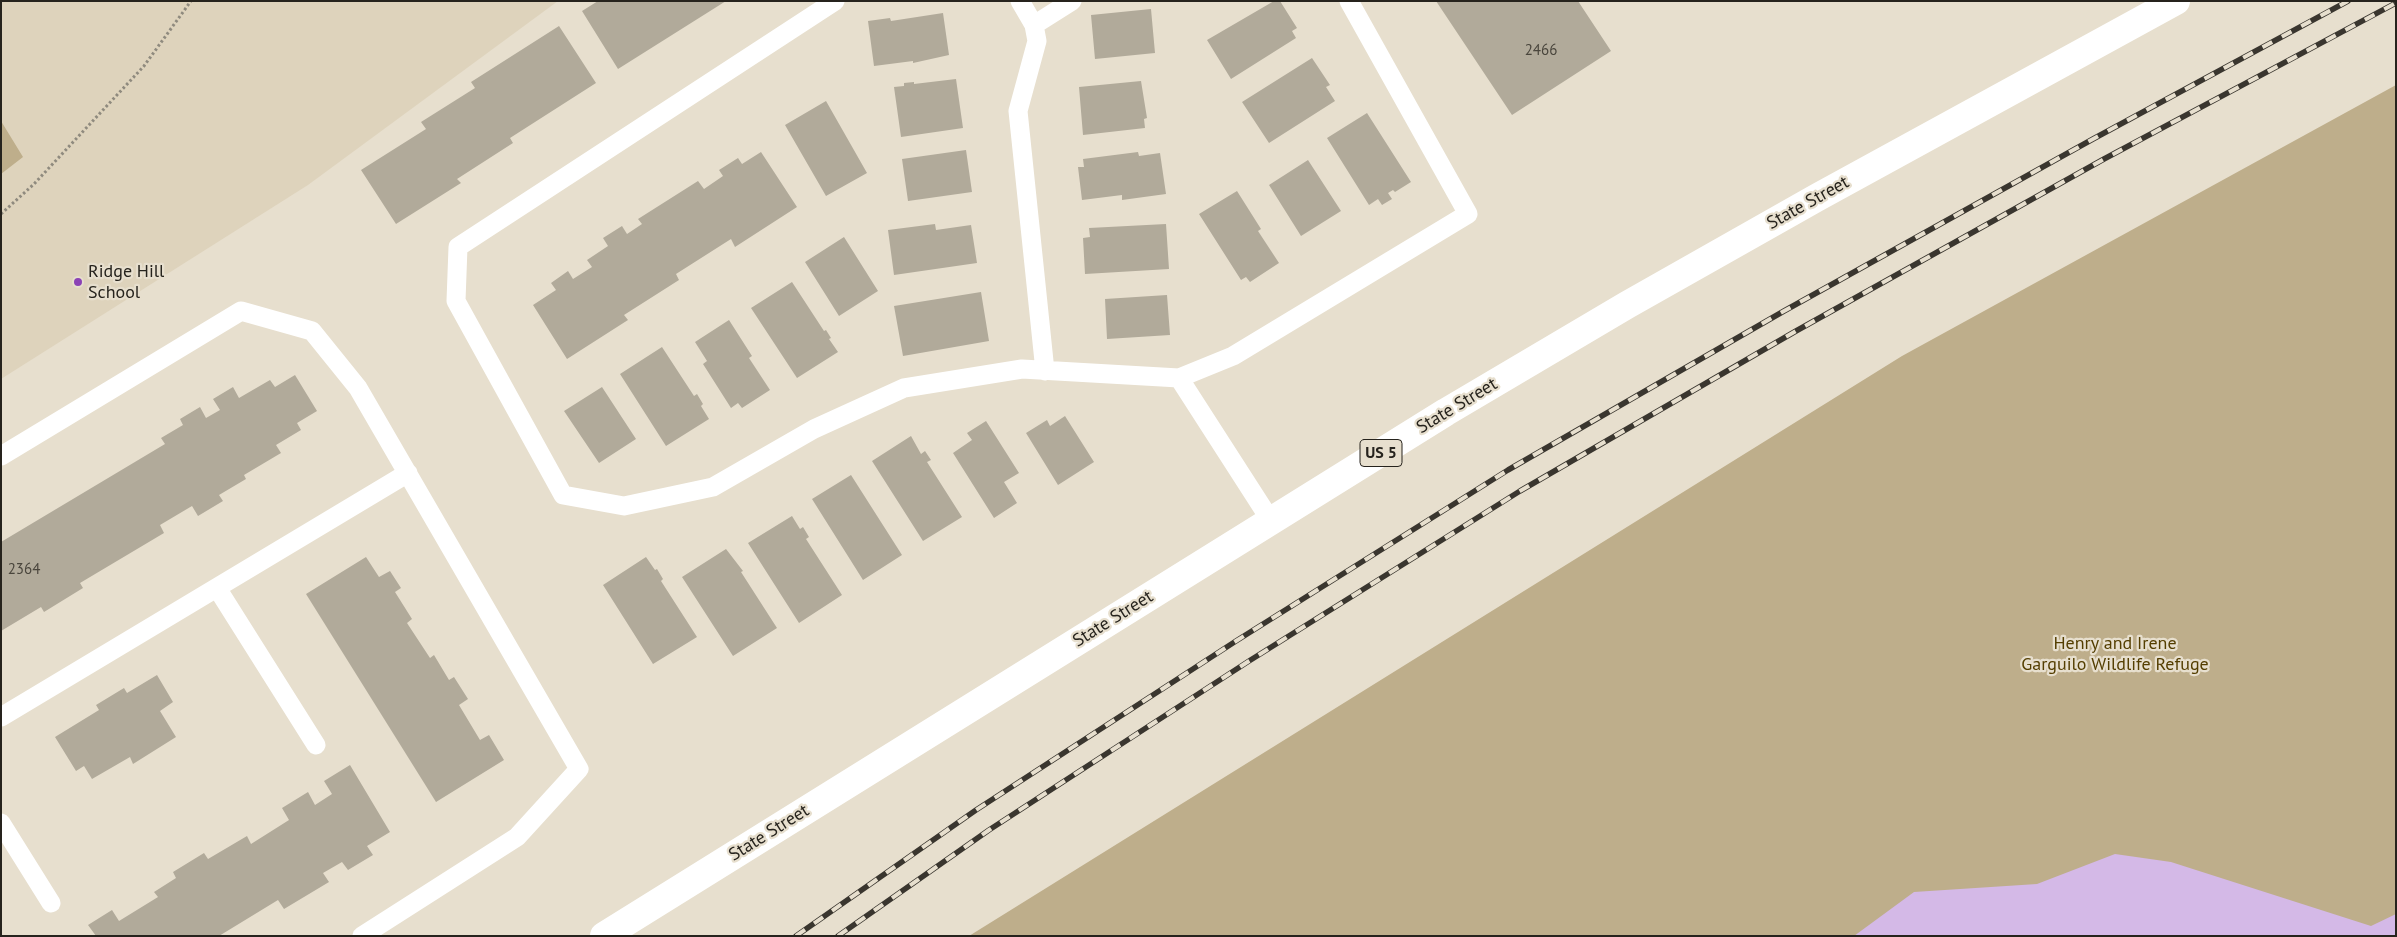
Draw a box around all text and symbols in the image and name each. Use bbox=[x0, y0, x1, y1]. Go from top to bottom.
house number: 2466 bbox=[1525, 42, 1557, 60]
street label: State Street bbox=[1763, 172, 1853, 234]
place label: Ridge Hill School bbox=[88, 261, 164, 304]
marker: Ridge Hill School bbox=[72, 276, 84, 288]
street label: State Street bbox=[1413, 373, 1501, 439]
road number: US 5 bbox=[1360, 439, 1402, 466]
house number: 2364 bbox=[8, 561, 40, 579]
street label: State Street bbox=[1069, 586, 1157, 652]
park label: Henry and Irene Garguilo Wildlife Refuge bbox=[2021, 633, 2209, 676]
street label: State Street bbox=[725, 800, 813, 866]

